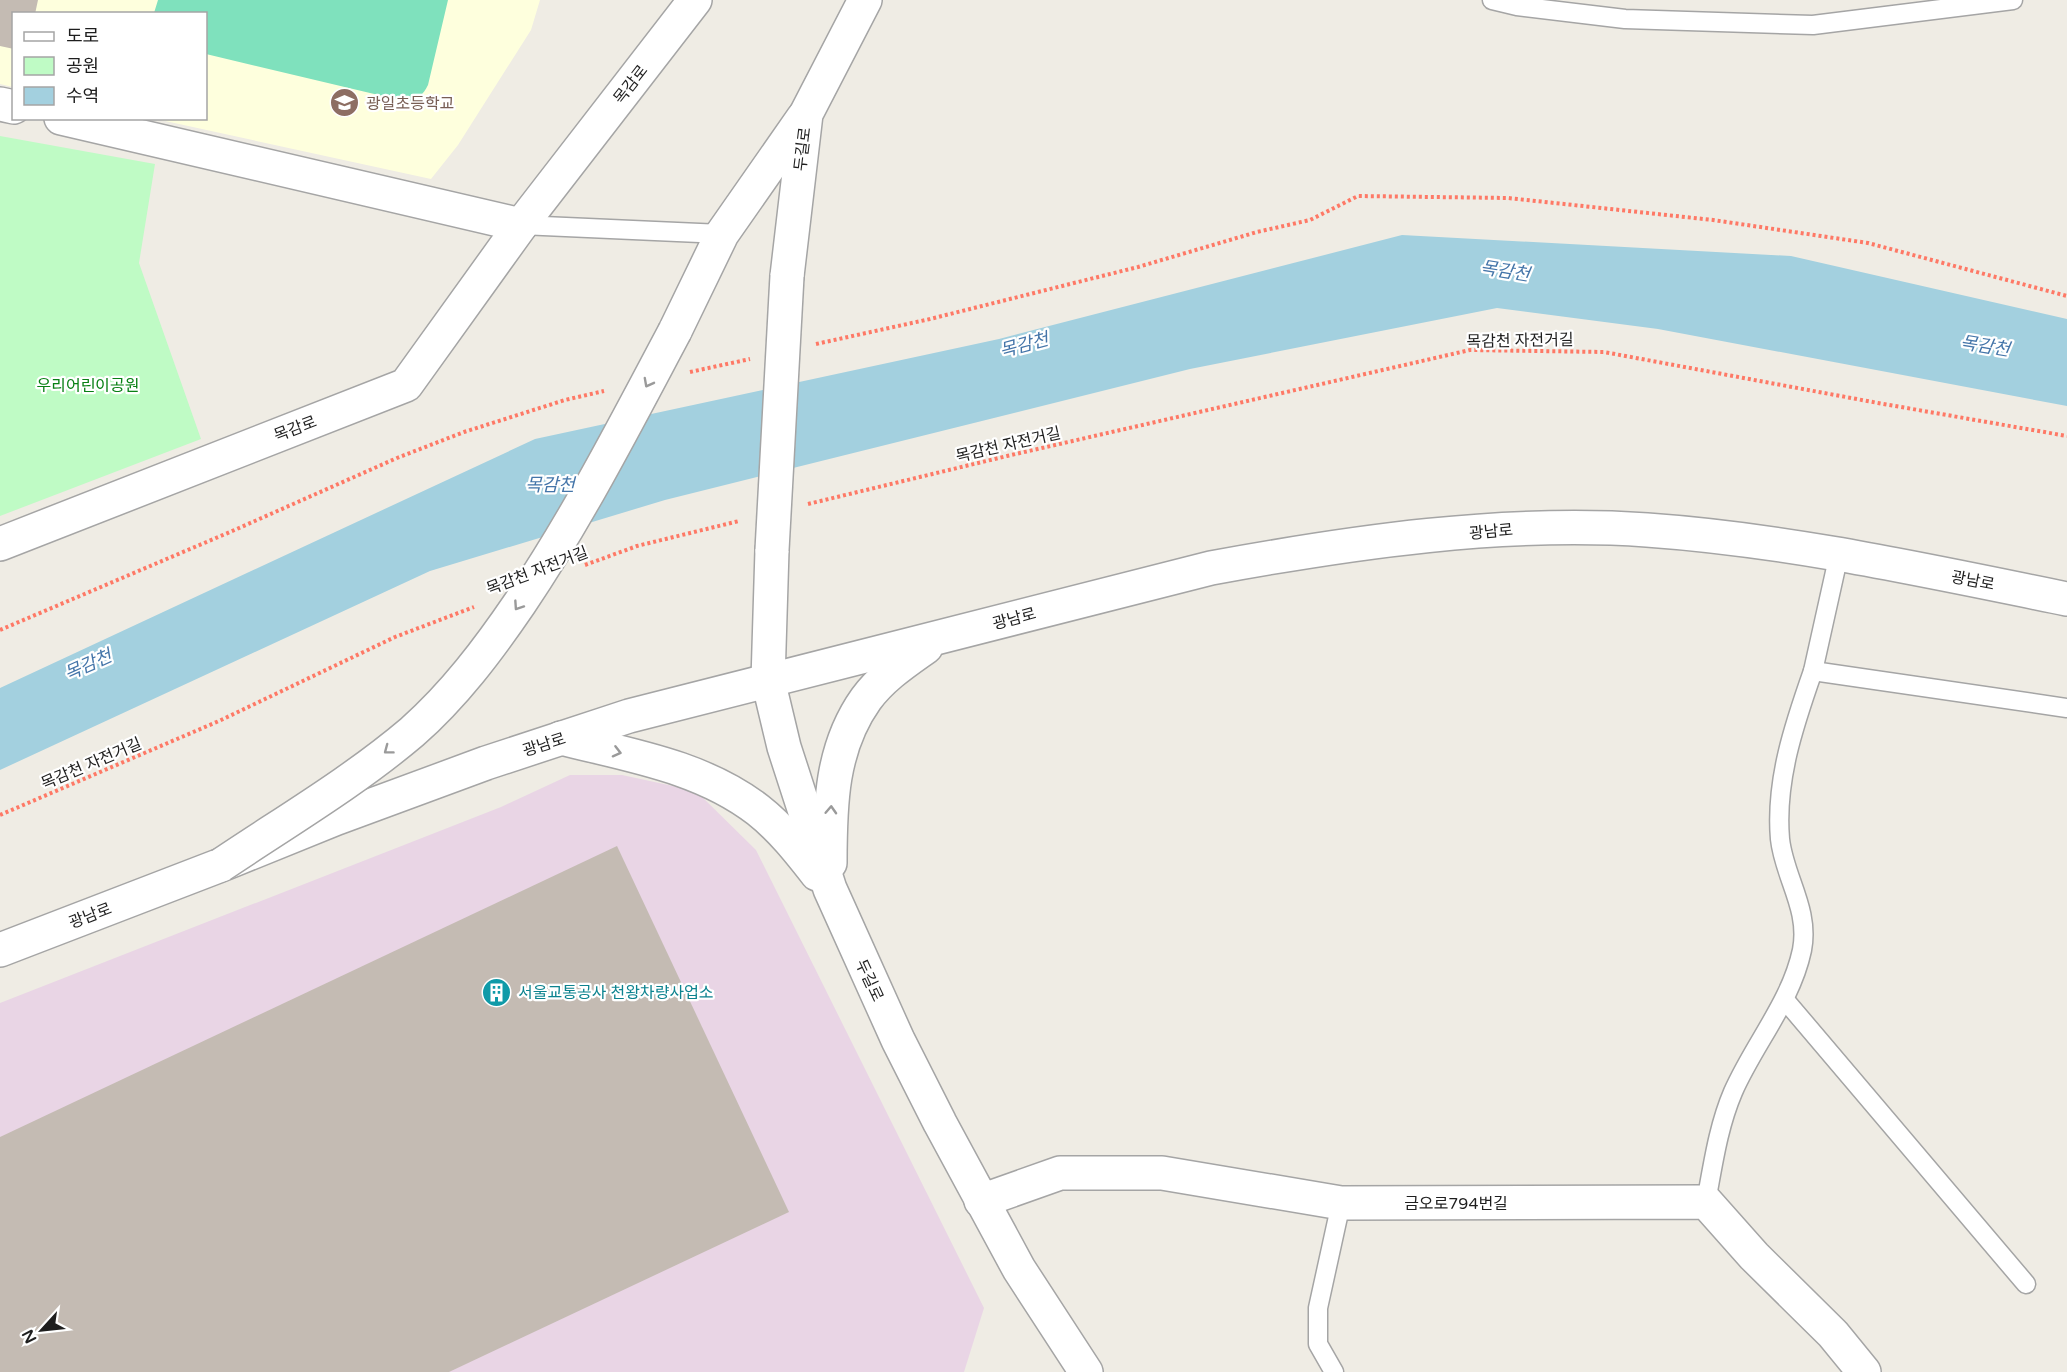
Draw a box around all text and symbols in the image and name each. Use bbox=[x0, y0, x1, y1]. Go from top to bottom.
legend bbox=[12, 12, 207, 120]
text: 도로 bbox=[66, 25, 99, 47]
text: 공원 bbox=[66, 55, 99, 77]
street label: 목감로 bbox=[609, 61, 652, 108]
text: 수역 bbox=[66, 85, 99, 107]
school or university icon: 광일초등학교 bbox=[329, 87, 361, 119]
place label: 광일초등학교 bbox=[366, 94, 454, 114]
street label: 두길로 bbox=[790, 126, 816, 172]
water label: 목감천 bbox=[1479, 256, 1534, 286]
water label: 목감천 bbox=[997, 327, 1053, 362]
street label: 목감천 자전거길 bbox=[1466, 330, 1574, 352]
water label: 목감천 bbox=[1959, 331, 2014, 361]
park label: 우리어린이공원 bbox=[36, 376, 140, 396]
one-way arrow bbox=[644, 376, 655, 387]
street label: 목감로 bbox=[271, 412, 320, 446]
street label: 목감천 자전거길 bbox=[954, 423, 1063, 467]
water label: 목감천 bbox=[525, 474, 577, 496]
street label: 광남로 bbox=[1468, 520, 1514, 544]
street label: 목감천 자전거길 bbox=[484, 542, 591, 599]
street label: 광남로 bbox=[1949, 567, 1997, 595]
one-way arrow bbox=[514, 599, 525, 610]
street label: 광남로 bbox=[990, 604, 1038, 634]
water label: 목감천 bbox=[61, 644, 117, 685]
street label: 광남로 bbox=[520, 729, 569, 761]
street label: 목감천 자전거길 bbox=[38, 734, 145, 794]
one-way arrow bbox=[384, 742, 395, 753]
one-way arrow bbox=[612, 745, 622, 758]
one-way arrow bbox=[824, 805, 837, 814]
street label: 광남로 bbox=[66, 899, 115, 933]
street label: 두길로 bbox=[851, 956, 888, 1005]
building icon: 서울교통공사 천왕차량사업소 bbox=[481, 976, 513, 1008]
place label: 서울교통공사 천왕차량사업소 bbox=[518, 983, 714, 1003]
street label: 금오로794번길 bbox=[1404, 1194, 1508, 1214]
north arrow bbox=[12, 1300, 72, 1360]
text: N bbox=[18, 1326, 41, 1347]

